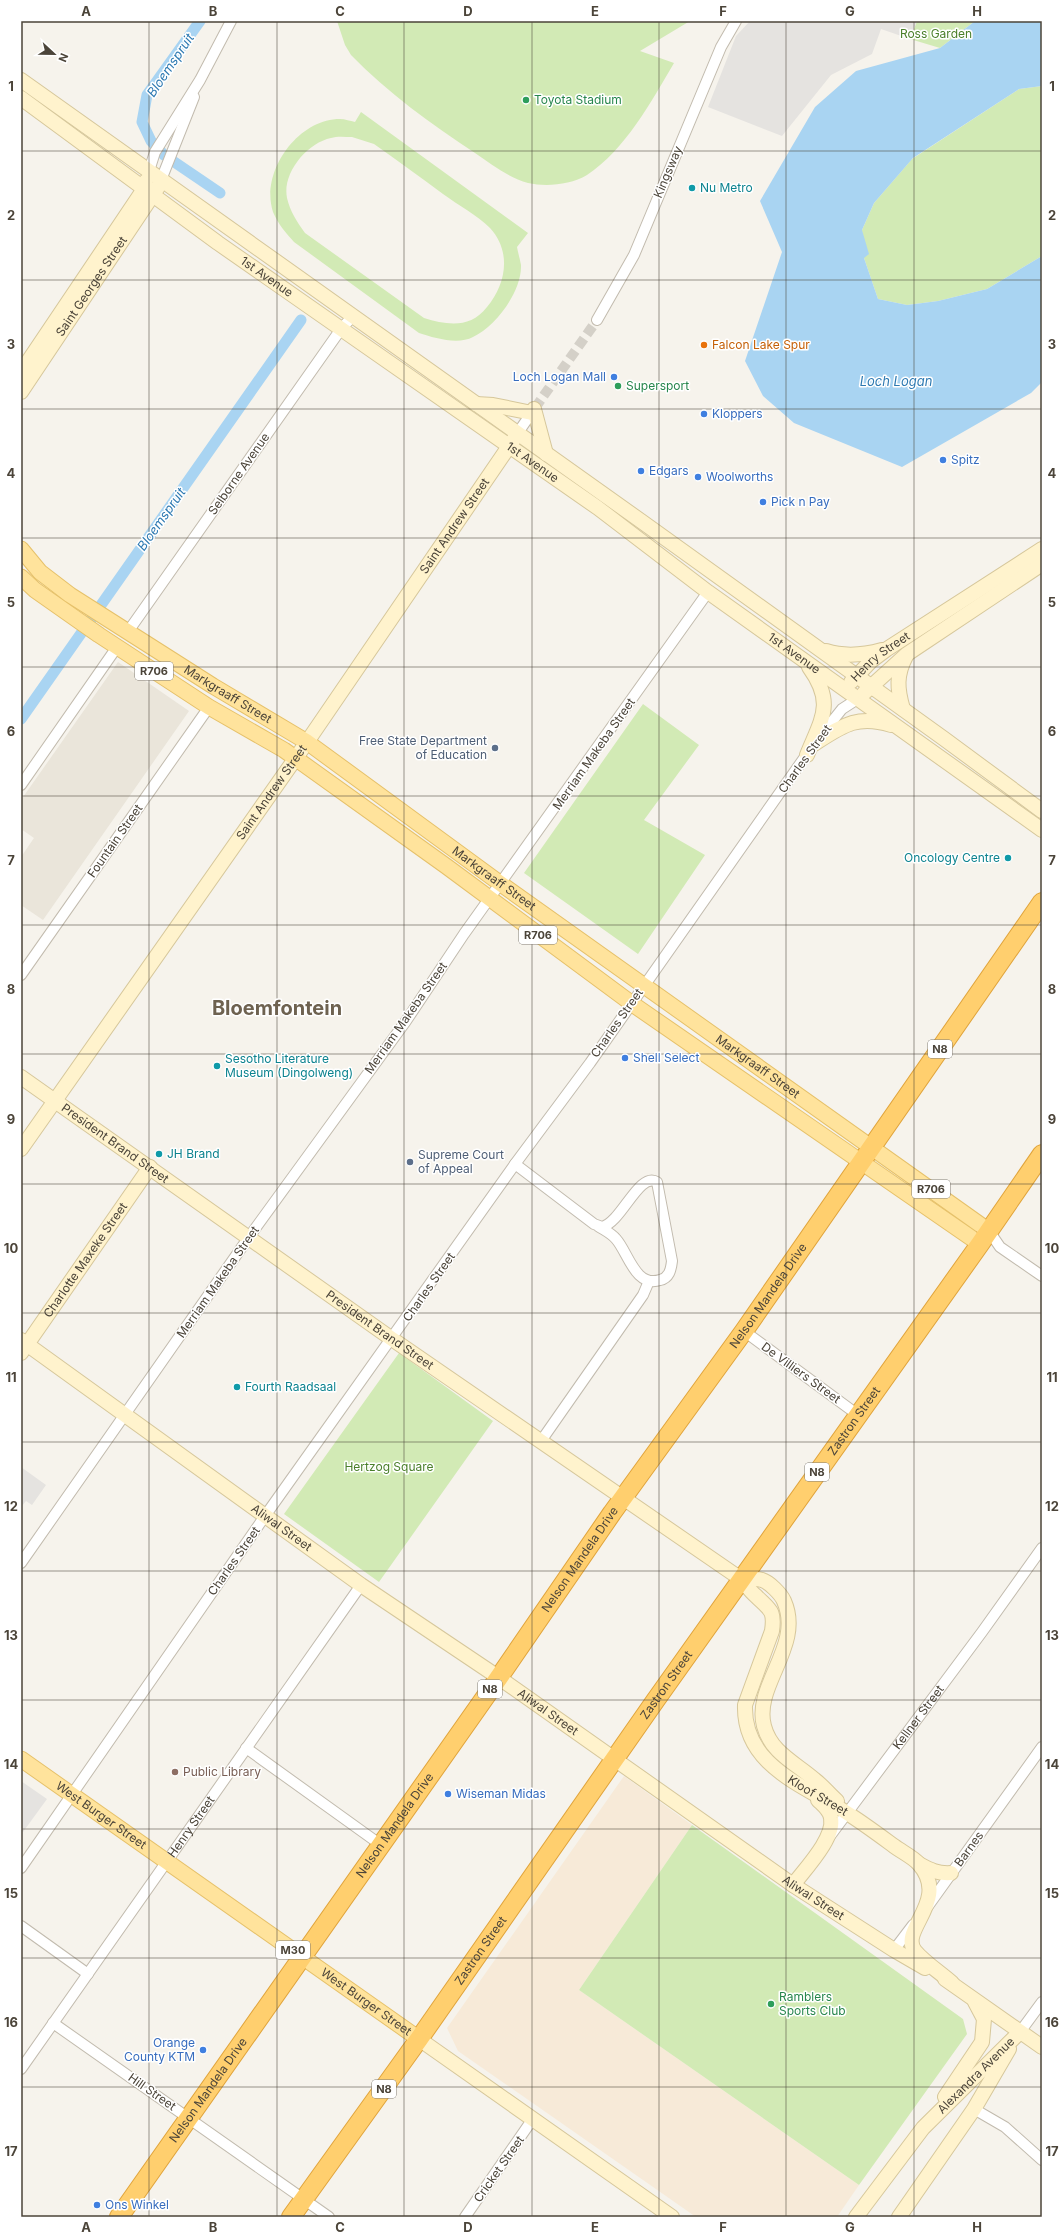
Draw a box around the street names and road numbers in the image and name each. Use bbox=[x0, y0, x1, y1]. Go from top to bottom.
street label: Kingsway bbox=[650, 143, 685, 200]
street label: Saint Georges Street bbox=[52, 233, 130, 339]
street label: 1st Avenue bbox=[238, 253, 296, 300]
street label: Selborne Avenue bbox=[205, 430, 272, 518]
street label: 1st Avenue bbox=[504, 438, 562, 485]
street label: Saint Andrew Street bbox=[416, 475, 492, 577]
street label: Henry Street bbox=[847, 628, 913, 685]
street label: 1st Avenue bbox=[765, 629, 823, 677]
road number: R706 bbox=[135, 662, 173, 680]
street label: Markgraaff Street bbox=[181, 662, 274, 726]
street label: Merriam Makeba Street bbox=[549, 695, 638, 813]
street label: Charles Street bbox=[775, 722, 834, 796]
street label: Saint Andrew Street bbox=[233, 742, 310, 842]
street label: Fountain Street bbox=[84, 801, 145, 880]
street label: Markgraaff Street bbox=[449, 843, 539, 913]
road number: R706 bbox=[519, 926, 557, 944]
street label: Merriam Makeba Street bbox=[361, 959, 450, 1077]
street label: Charles Street bbox=[587, 985, 646, 1060]
street label: Markgraaff Street bbox=[713, 1031, 803, 1101]
road number: N8 bbox=[928, 1040, 952, 1058]
street label: President Brand Street bbox=[59, 1100, 172, 1186]
road number: R706 bbox=[912, 1180, 950, 1198]
street label: Charlotte Maxeke Street bbox=[40, 1199, 130, 1320]
street label: Merriam Makeba Street bbox=[173, 1223, 262, 1341]
street label: Nelson Mandela Drive bbox=[726, 1240, 810, 1351]
street label: Charles Street bbox=[399, 1249, 458, 1324]
street label: President Brand Street bbox=[323, 1287, 437, 1372]
street label: De Villiers Street bbox=[759, 1339, 844, 1406]
street label: Zastron Street bbox=[824, 1384, 883, 1458]
road number: N8 bbox=[805, 1463, 829, 1481]
street label: Aliwal Street bbox=[249, 1500, 315, 1554]
street label: Nelson Mandela Drive bbox=[538, 1503, 621, 1615]
street label: Charles Street bbox=[204, 1523, 263, 1598]
street label: Zastron Street bbox=[637, 1648, 695, 1722]
road number: N8 bbox=[478, 1680, 502, 1698]
street label: Kellner Street bbox=[889, 1682, 947, 1752]
street label: Aliwal Street bbox=[515, 1685, 581, 1738]
street label: Nelson Mandela Drive bbox=[352, 1770, 436, 1880]
street label: Kloof Street bbox=[785, 1772, 851, 1819]
street label: West Burger Street bbox=[53, 1778, 150, 1852]
street label: Henry Street bbox=[164, 1793, 218, 1860]
street label: Barnes bbox=[951, 1828, 986, 1869]
street label: Aliwal Street bbox=[780, 1872, 847, 1923]
street label: Zastron Street bbox=[451, 1913, 510, 1988]
road number: M30 bbox=[276, 1941, 310, 1959]
street label: West Burger Street bbox=[318, 1964, 415, 2038]
street label: Alexandra Avenue bbox=[934, 2034, 1017, 2117]
street label: Nelson Mandela Drive bbox=[166, 2035, 250, 2145]
street label: Hill Street bbox=[126, 2070, 179, 2114]
road number: N8 bbox=[372, 2080, 396, 2098]
street label: Cricket Street bbox=[470, 2133, 527, 2205]

